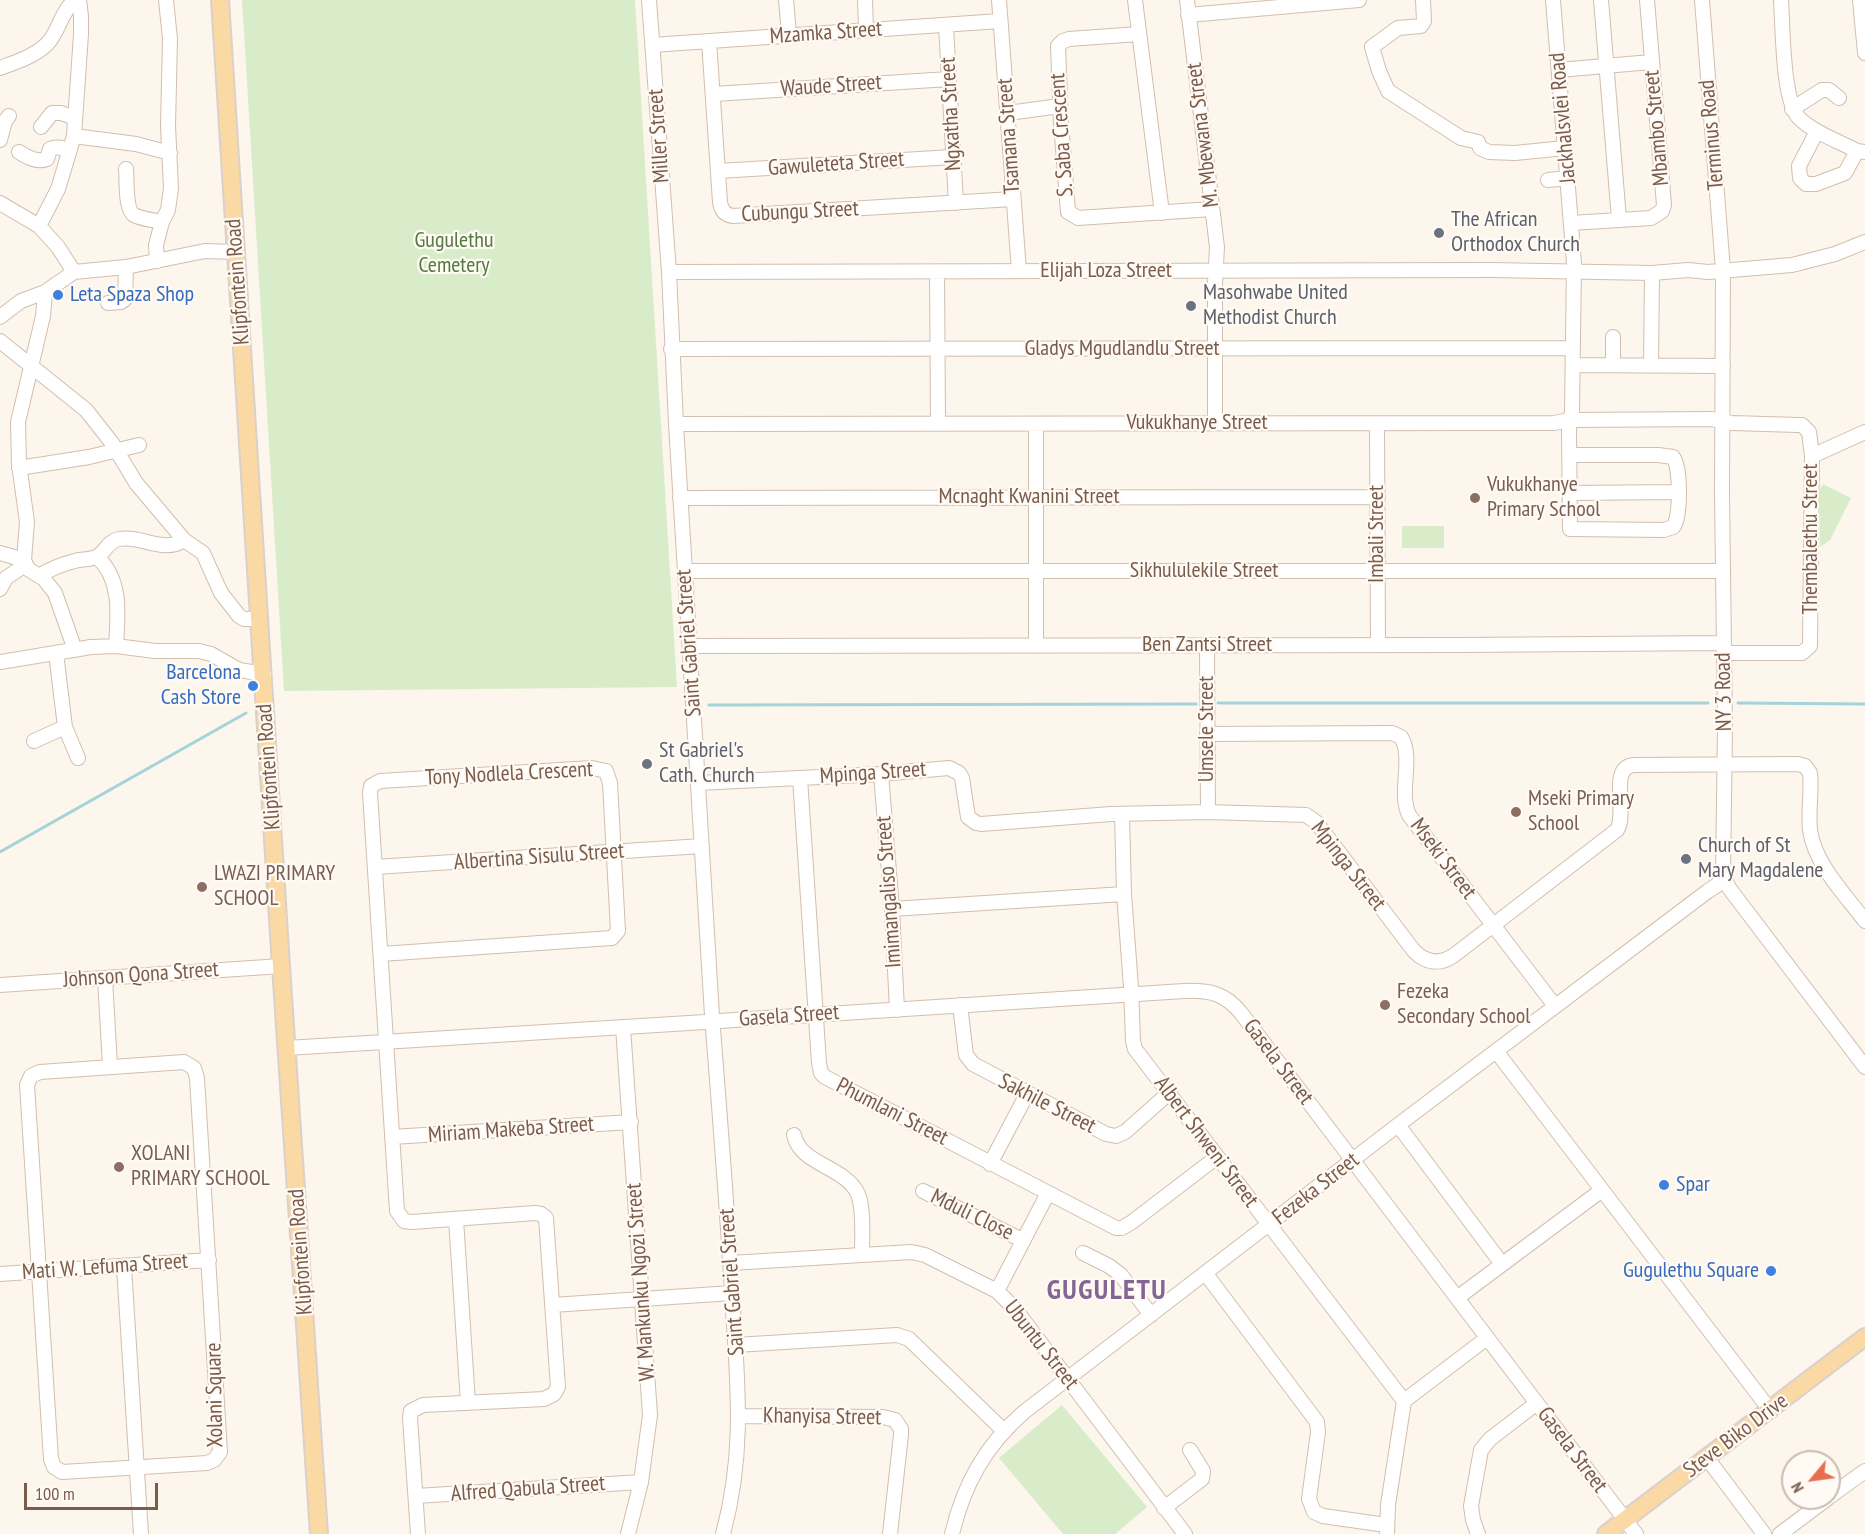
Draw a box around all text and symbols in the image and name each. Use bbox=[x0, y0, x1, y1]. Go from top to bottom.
street label: Mzamka Street bbox=[769, 16, 883, 50]
street label: Jackhalsvlei Road bbox=[1544, 51, 1582, 185]
street label: Ngxatha Street bbox=[935, 56, 967, 172]
street label: M. Mbewana Street bbox=[1181, 61, 1225, 209]
street label: Waude Street bbox=[780, 69, 882, 103]
street label: Mbambo Street bbox=[1639, 69, 1675, 187]
street label: S. Saba Crescent bbox=[1045, 72, 1079, 198]
street label: Tsamana Street bbox=[992, 77, 1026, 195]
street label: Terminus Road bbox=[1694, 79, 1730, 191]
street label: Miller Street bbox=[643, 88, 675, 184]
street label: Gawuleteta Street bbox=[767, 146, 905, 182]
street label: Cubungu Street bbox=[741, 196, 859, 228]
place label: The African Orthodox Church bbox=[1451, 207, 1580, 258]
street label: Klipfontein Road bbox=[220, 218, 256, 346]
marker: The African Orthodox Church bbox=[1432, 226, 1446, 240]
park label: Gugulethu Cemetery bbox=[415, 228, 493, 280]
street label: Elijah Loza Street bbox=[1040, 258, 1172, 284]
place label: Masohwabe United Methodist Church bbox=[1203, 280, 1348, 332]
place label: Leta Spaza Shop bbox=[70, 282, 194, 308]
marker: Leta Spaza Shop bbox=[51, 288, 65, 302]
marker: Masohwabe United Methodist Church bbox=[1184, 299, 1198, 313]
street label: Gladys Mgudlandlu Street bbox=[1024, 336, 1220, 362]
street label: Vukukhanye Street bbox=[1126, 410, 1268, 436]
street label: Thembalethu Street bbox=[1798, 464, 1824, 614]
place label: Vukukhanye Primary School bbox=[1487, 472, 1600, 524]
street label: Mcnaght Kwanini Street bbox=[939, 484, 1119, 510]
street label: Imbali Street bbox=[1364, 485, 1390, 583]
marker: Vukukhanye Primary School bbox=[1468, 491, 1482, 505]
street label: Sikhululekile Street bbox=[1130, 558, 1278, 584]
street label: Saint Gabriel Street bbox=[671, 568, 707, 718]
street label: Ben Zantsi Street bbox=[1142, 632, 1272, 658]
street label: NY 3 Road bbox=[1710, 652, 1738, 732]
place label: Barcelona Cash Store bbox=[161, 660, 241, 712]
street label: Umsele Street bbox=[1194, 676, 1220, 782]
marker: Barcelona Cash Store bbox=[246, 679, 260, 693]
street label: Klipfontein Road bbox=[251, 703, 287, 831]
place label: St Gabriel's Cath. Church bbox=[659, 738, 755, 790]
street label: Tony Nodlela Crescent bbox=[424, 756, 594, 792]
street label: Mpinga Street bbox=[819, 756, 927, 790]
marker: St Gabriel's Cath. Church bbox=[640, 757, 654, 771]
place label: Mseki Primary School bbox=[1528, 786, 1634, 837]
marker: Mseki Primary School bbox=[1509, 805, 1523, 819]
street label: Mseki Street bbox=[1404, 814, 1482, 904]
street label: Imimangaliso Street bbox=[871, 815, 907, 969]
street label: Mpinga Street bbox=[1305, 816, 1391, 916]
place label: Church of St Mary Magdalene bbox=[1698, 833, 1823, 884]
street label: Albertina Sisulu Street bbox=[453, 838, 625, 876]
marker: Church of St Mary Magdalene bbox=[1679, 852, 1693, 866]
place label: LWAZI PRIMARY SCHOOL bbox=[214, 861, 335, 912]
marker: LWAZI PRIMARY SCHOOL bbox=[195, 880, 209, 894]
street label: Johnson Qona Street bbox=[62, 956, 220, 994]
place label: Fezeka Secondary School bbox=[1397, 979, 1530, 1030]
marker: Fezeka Secondary School bbox=[1378, 998, 1392, 1012]
street label: Gasela Street bbox=[738, 999, 840, 1033]
street label: Gasela Street bbox=[1237, 1014, 1319, 1110]
street label: Sakhile Street bbox=[994, 1068, 1100, 1140]
street label: Albert Shweni Street bbox=[1148, 1071, 1264, 1213]
street label: Phumlani Street bbox=[832, 1073, 952, 1151]
street label: Miriam Makeba Street bbox=[427, 1111, 595, 1149]
place label: XOLANI PRIMARY SCHOOL bbox=[131, 1141, 270, 1192]
street label: Fezeka Street bbox=[1268, 1147, 1364, 1231]
marker: XOLANI PRIMARY SCHOOL bbox=[112, 1160, 126, 1174]
place label: Spar bbox=[1676, 1172, 1710, 1198]
marker: Spar bbox=[1657, 1178, 1671, 1192]
street label: W. Mankunku Ngozi Street bbox=[621, 1182, 661, 1382]
street label: Mduli Close bbox=[926, 1184, 1018, 1246]
street label: Klipfontein Road bbox=[283, 1188, 319, 1316]
street label: Saint Gabriel Street bbox=[714, 1207, 750, 1357]
street label: Mati W. Lefuma Street bbox=[21, 1248, 189, 1286]
place label: Gugulethu Square bbox=[1623, 1258, 1759, 1284]
marker: Gugulethu Square bbox=[1764, 1264, 1778, 1278]
district label: GUGULETU bbox=[1047, 1274, 1167, 1308]
street label: Ubuntu Street bbox=[998, 1295, 1084, 1395]
street label: Xolani Square bbox=[201, 1342, 229, 1448]
street label: Steve Biko Drive bbox=[1679, 1388, 1793, 1484]
street label: Gasela Street bbox=[1531, 1402, 1613, 1498]
street label: Khanyisa Street bbox=[763, 1403, 881, 1431]
north arrow bbox=[1781, 1450, 1841, 1510]
street label: Alfred Qabula Street bbox=[450, 1470, 606, 1508]
scale bar bbox=[27, 1471, 160, 1509]
text: N bbox=[1786, 1479, 1808, 1496]
text: 100 m bbox=[35, 1482, 75, 1505]

